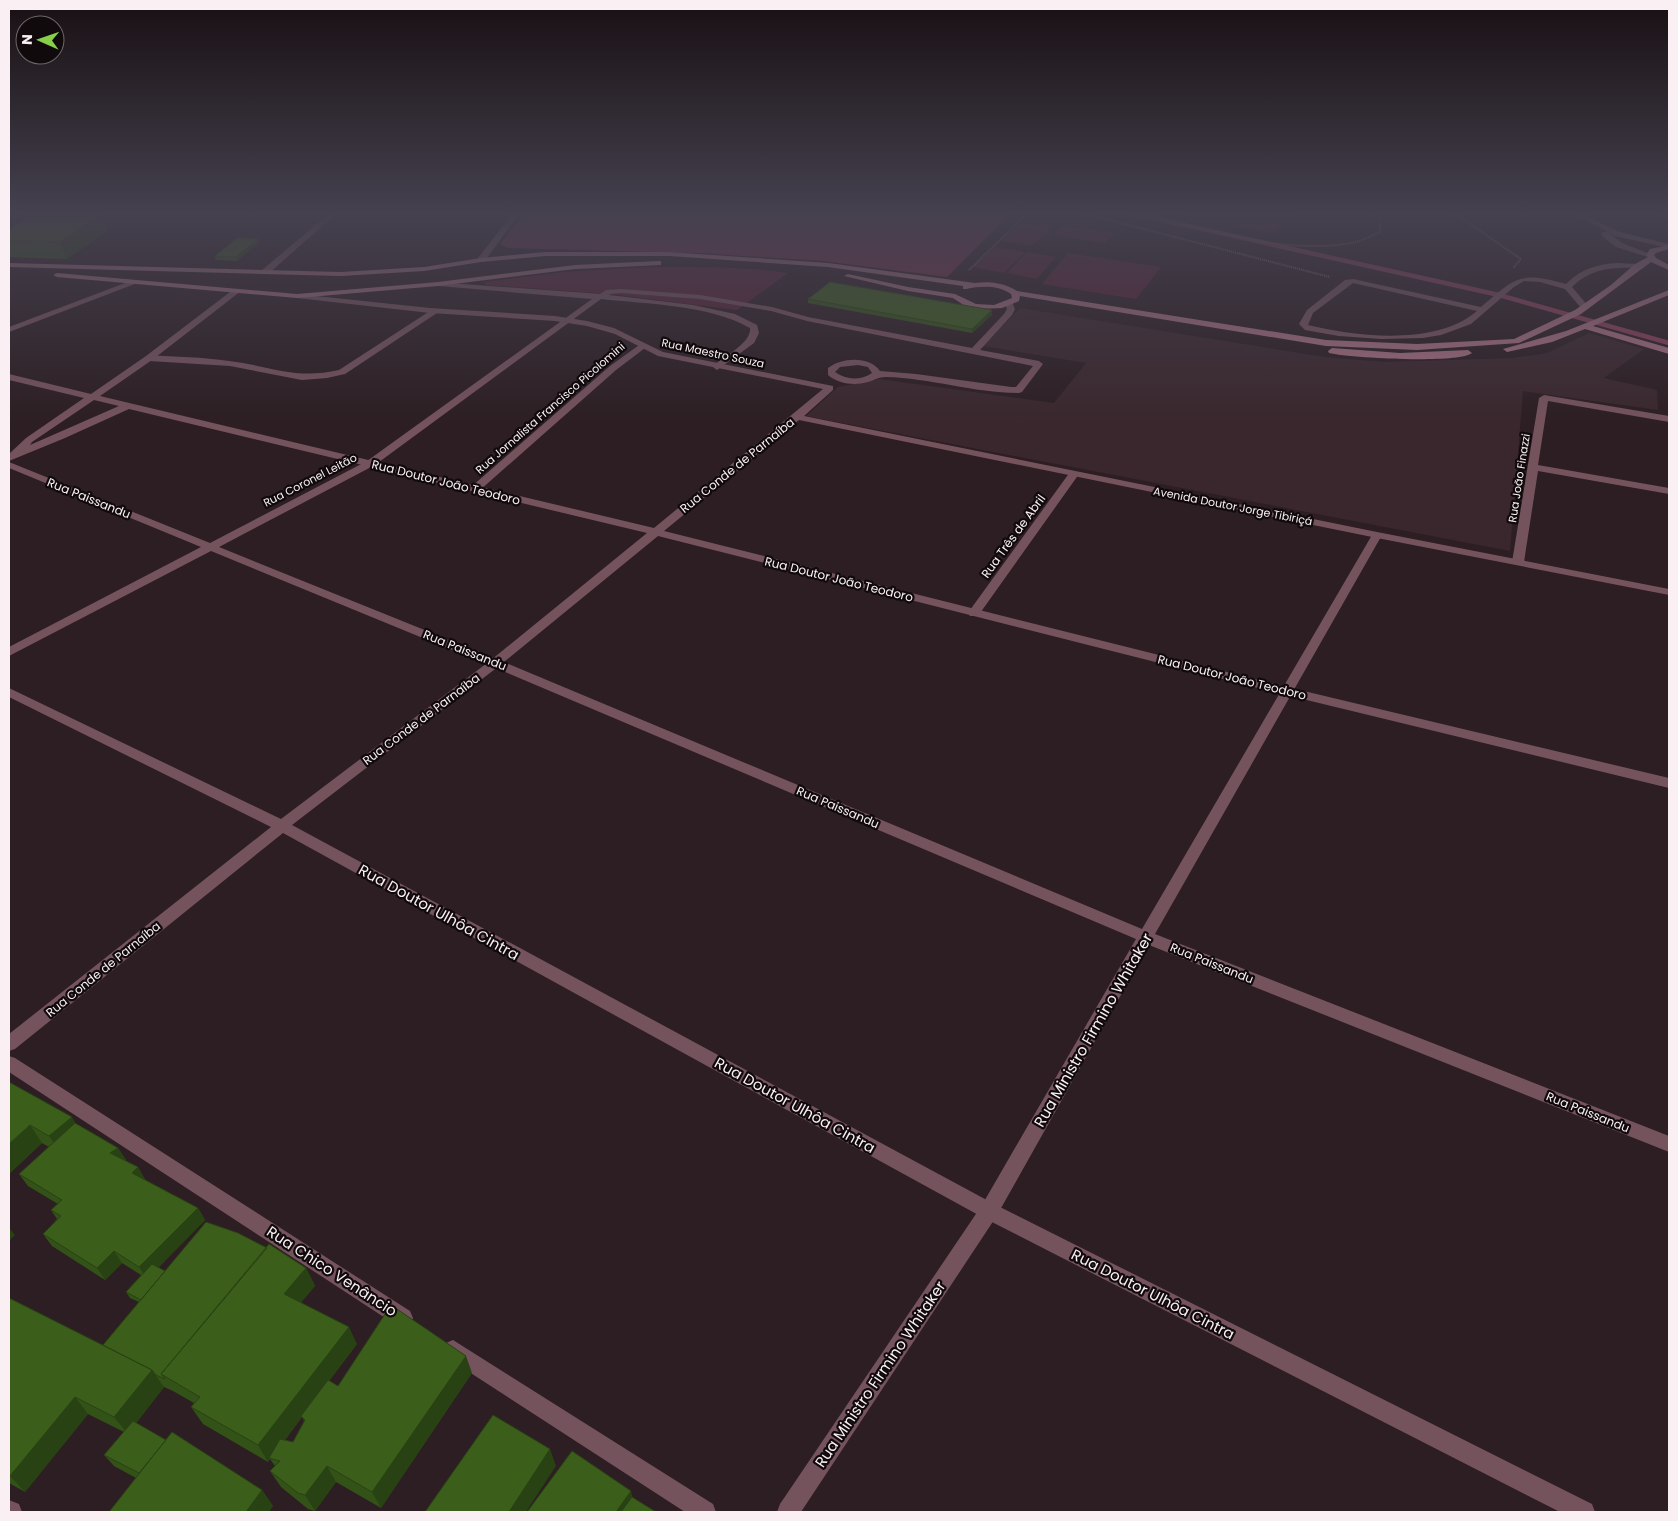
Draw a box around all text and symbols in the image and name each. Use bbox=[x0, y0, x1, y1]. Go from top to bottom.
north arrow bbox=[15, 15, 65, 65]
text: N bbox=[17, 34, 37, 45]
street label: Rua Maestro Souza bbox=[660, 334, 766, 372]
street label: Rua Jornalista Francisco Picolomini bbox=[472, 338, 628, 477]
street label: Rua Conde de Parnaíba bbox=[676, 413, 798, 517]
street label: Rua João Finazzi bbox=[1504, 432, 1534, 524]
street label: Rua Coronel Leitão bbox=[260, 449, 360, 511]
street label: Rua Doutor João Teodoro bbox=[370, 455, 522, 509]
street label: Rua Paissandu bbox=[45, 474, 133, 522]
street label: Avenida Doutor Jorge Tibiriçá bbox=[1152, 483, 1314, 529]
street label: Rua Três de Abril bbox=[977, 491, 1049, 581]
street label: Rua Doutor João Teodoro bbox=[763, 552, 915, 606]
street label: Rua Paissandu bbox=[421, 626, 509, 674]
street label: Rua Doutor João Teodoro bbox=[1156, 650, 1308, 704]
street label: Rua Conde de Parnaíba bbox=[359, 669, 483, 769]
street label: Rua Paissandu bbox=[794, 782, 882, 832]
street label: Rua Doutor Ulhôa Cintra bbox=[355, 859, 523, 965]
street label: Rua Conde de Parnaíba bbox=[42, 917, 164, 1021]
street label: Rua Ministro Firmino Whitaker bbox=[1029, 929, 1157, 1131]
street label: Rua Paissandu bbox=[1168, 939, 1256, 987]
street label: Rua Doutor Ulhôa Cintra bbox=[711, 1052, 879, 1158]
street label: Rua Paissandu bbox=[1544, 1088, 1632, 1136]
street label: Rua Chico Venâncio bbox=[263, 1221, 401, 1321]
street label: Rua Doutor Ulhôa Cintra bbox=[1068, 1244, 1238, 1344]
street label: Rua Ministro Firmino Whitaker bbox=[810, 1276, 951, 1471]

